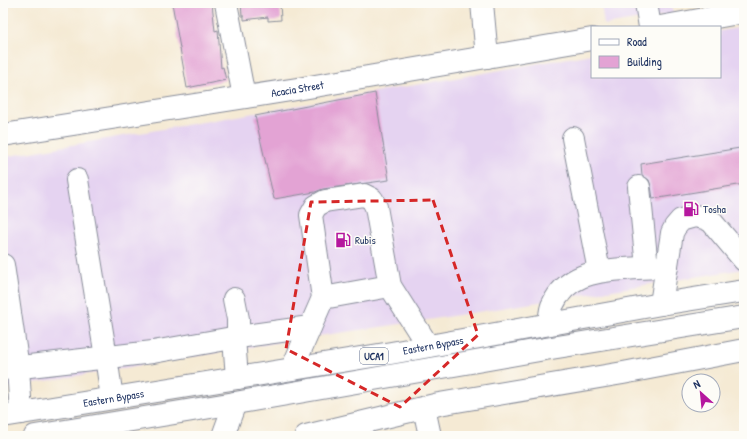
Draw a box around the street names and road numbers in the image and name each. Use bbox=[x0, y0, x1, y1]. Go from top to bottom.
street label: Acacia Street bbox=[270, 78, 325, 100]
street label: Eastern Bypass bbox=[402, 333, 465, 358]
road number: UCA1 bbox=[360, 348, 388, 364]
street label: Eastern Bypass bbox=[82, 386, 145, 410]

